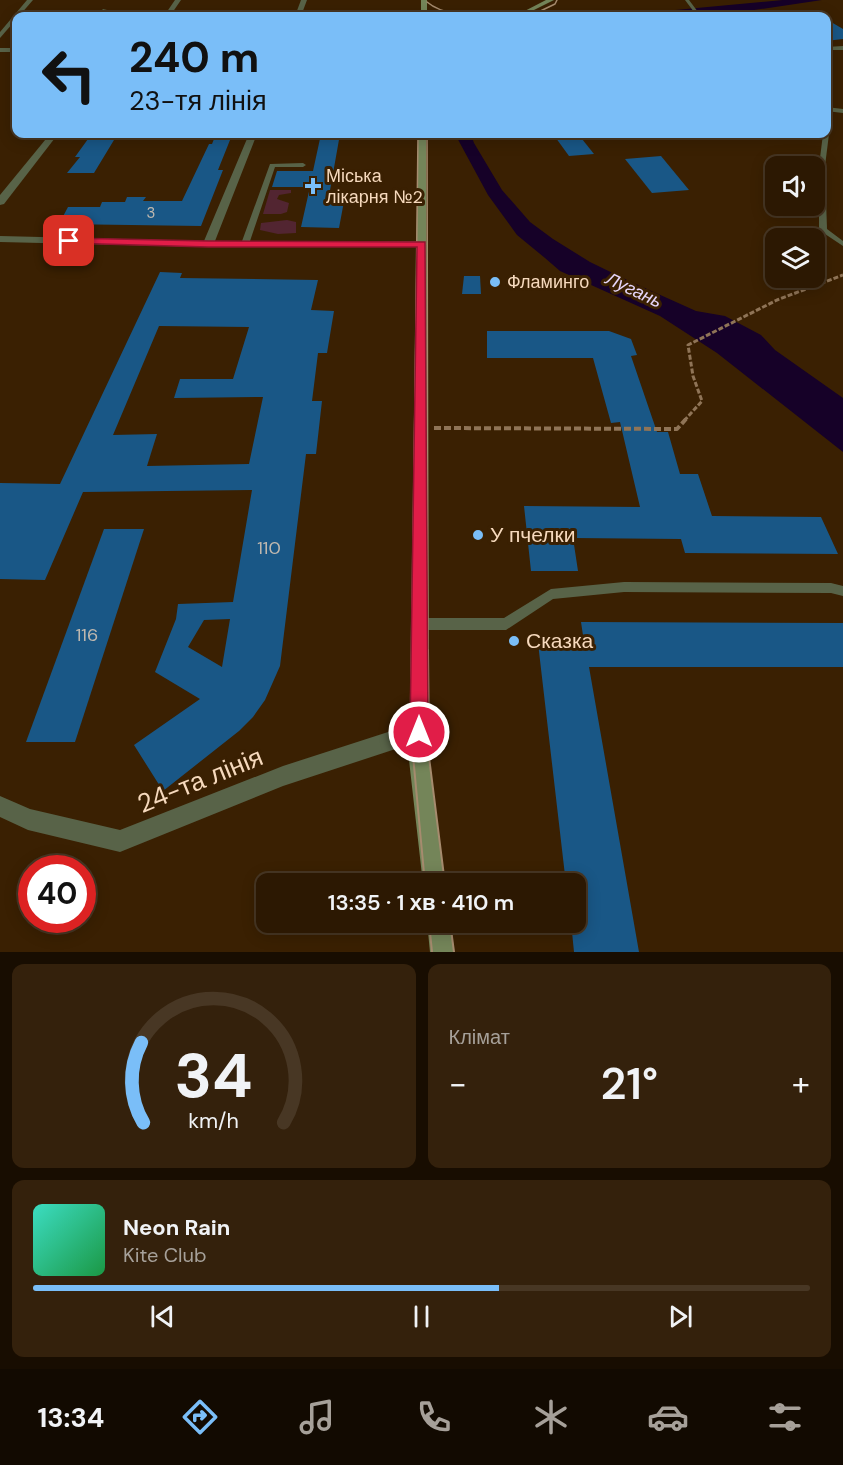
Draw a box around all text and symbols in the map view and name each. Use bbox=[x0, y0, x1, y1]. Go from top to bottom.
text: 240 m bbox=[129, 30, 259, 85]
icon: left bbox=[30, 36, 108, 114]
text: 23-тя лінія bbox=[129, 83, 267, 118]
map controls bbox=[765, 156, 825, 288]
button: sound bbox=[765, 156, 825, 216]
place label: Міська лікарня №2 bbox=[326, 164, 423, 209]
marker: Міська лікарня №2 bbox=[304, 177, 322, 195]
house number: 3 bbox=[147, 203, 155, 223]
pin bbox=[43, 215, 94, 266]
icon: arrive bbox=[52, 224, 85, 257]
button: layers bbox=[765, 228, 825, 288]
water label: Лугань bbox=[601, 266, 666, 313]
place label: Фламинго bbox=[507, 270, 589, 294]
marker: Фламинго bbox=[488, 275, 502, 289]
place label: У пчелки bbox=[490, 521, 575, 549]
marker: У пчелки bbox=[471, 528, 485, 542]
house number: 110 bbox=[257, 536, 281, 560]
house number: 116 bbox=[76, 623, 98, 647]
place label: Сказка bbox=[526, 627, 594, 655]
marker: Сказка bbox=[507, 634, 521, 648]
position arrow bbox=[387, 700, 451, 764]
street label: 24-та лінія bbox=[132, 739, 268, 821]
speed limit sign: 40 bbox=[18, 855, 96, 933]
text: 13:35 · 1 хв · 410 m bbox=[328, 888, 514, 917]
text: Клімат bbox=[449, 1024, 510, 1050]
text: 34 bbox=[175, 1035, 253, 1116]
text: 21° bbox=[600, 1054, 658, 1113]
text: − bbox=[449, 1062, 467, 1105]
text: + bbox=[792, 1062, 810, 1105]
text: km/h bbox=[188, 1107, 239, 1135]
text: Neon Rain bbox=[123, 1213, 230, 1242]
text: Kite Club bbox=[123, 1242, 207, 1268]
icon: previous bbox=[146, 1300, 179, 1333]
icon: pause bbox=[405, 1300, 438, 1333]
icon: next bbox=[664, 1300, 697, 1333]
icon: directions bbox=[179, 1396, 221, 1438]
icon: music bbox=[296, 1396, 338, 1438]
icon: phone bbox=[413, 1396, 455, 1438]
icon: climate bbox=[530, 1396, 572, 1438]
icon: car bbox=[647, 1396, 689, 1438]
icon: filters bbox=[764, 1396, 806, 1438]
text: 13:34 bbox=[37, 1400, 104, 1435]

